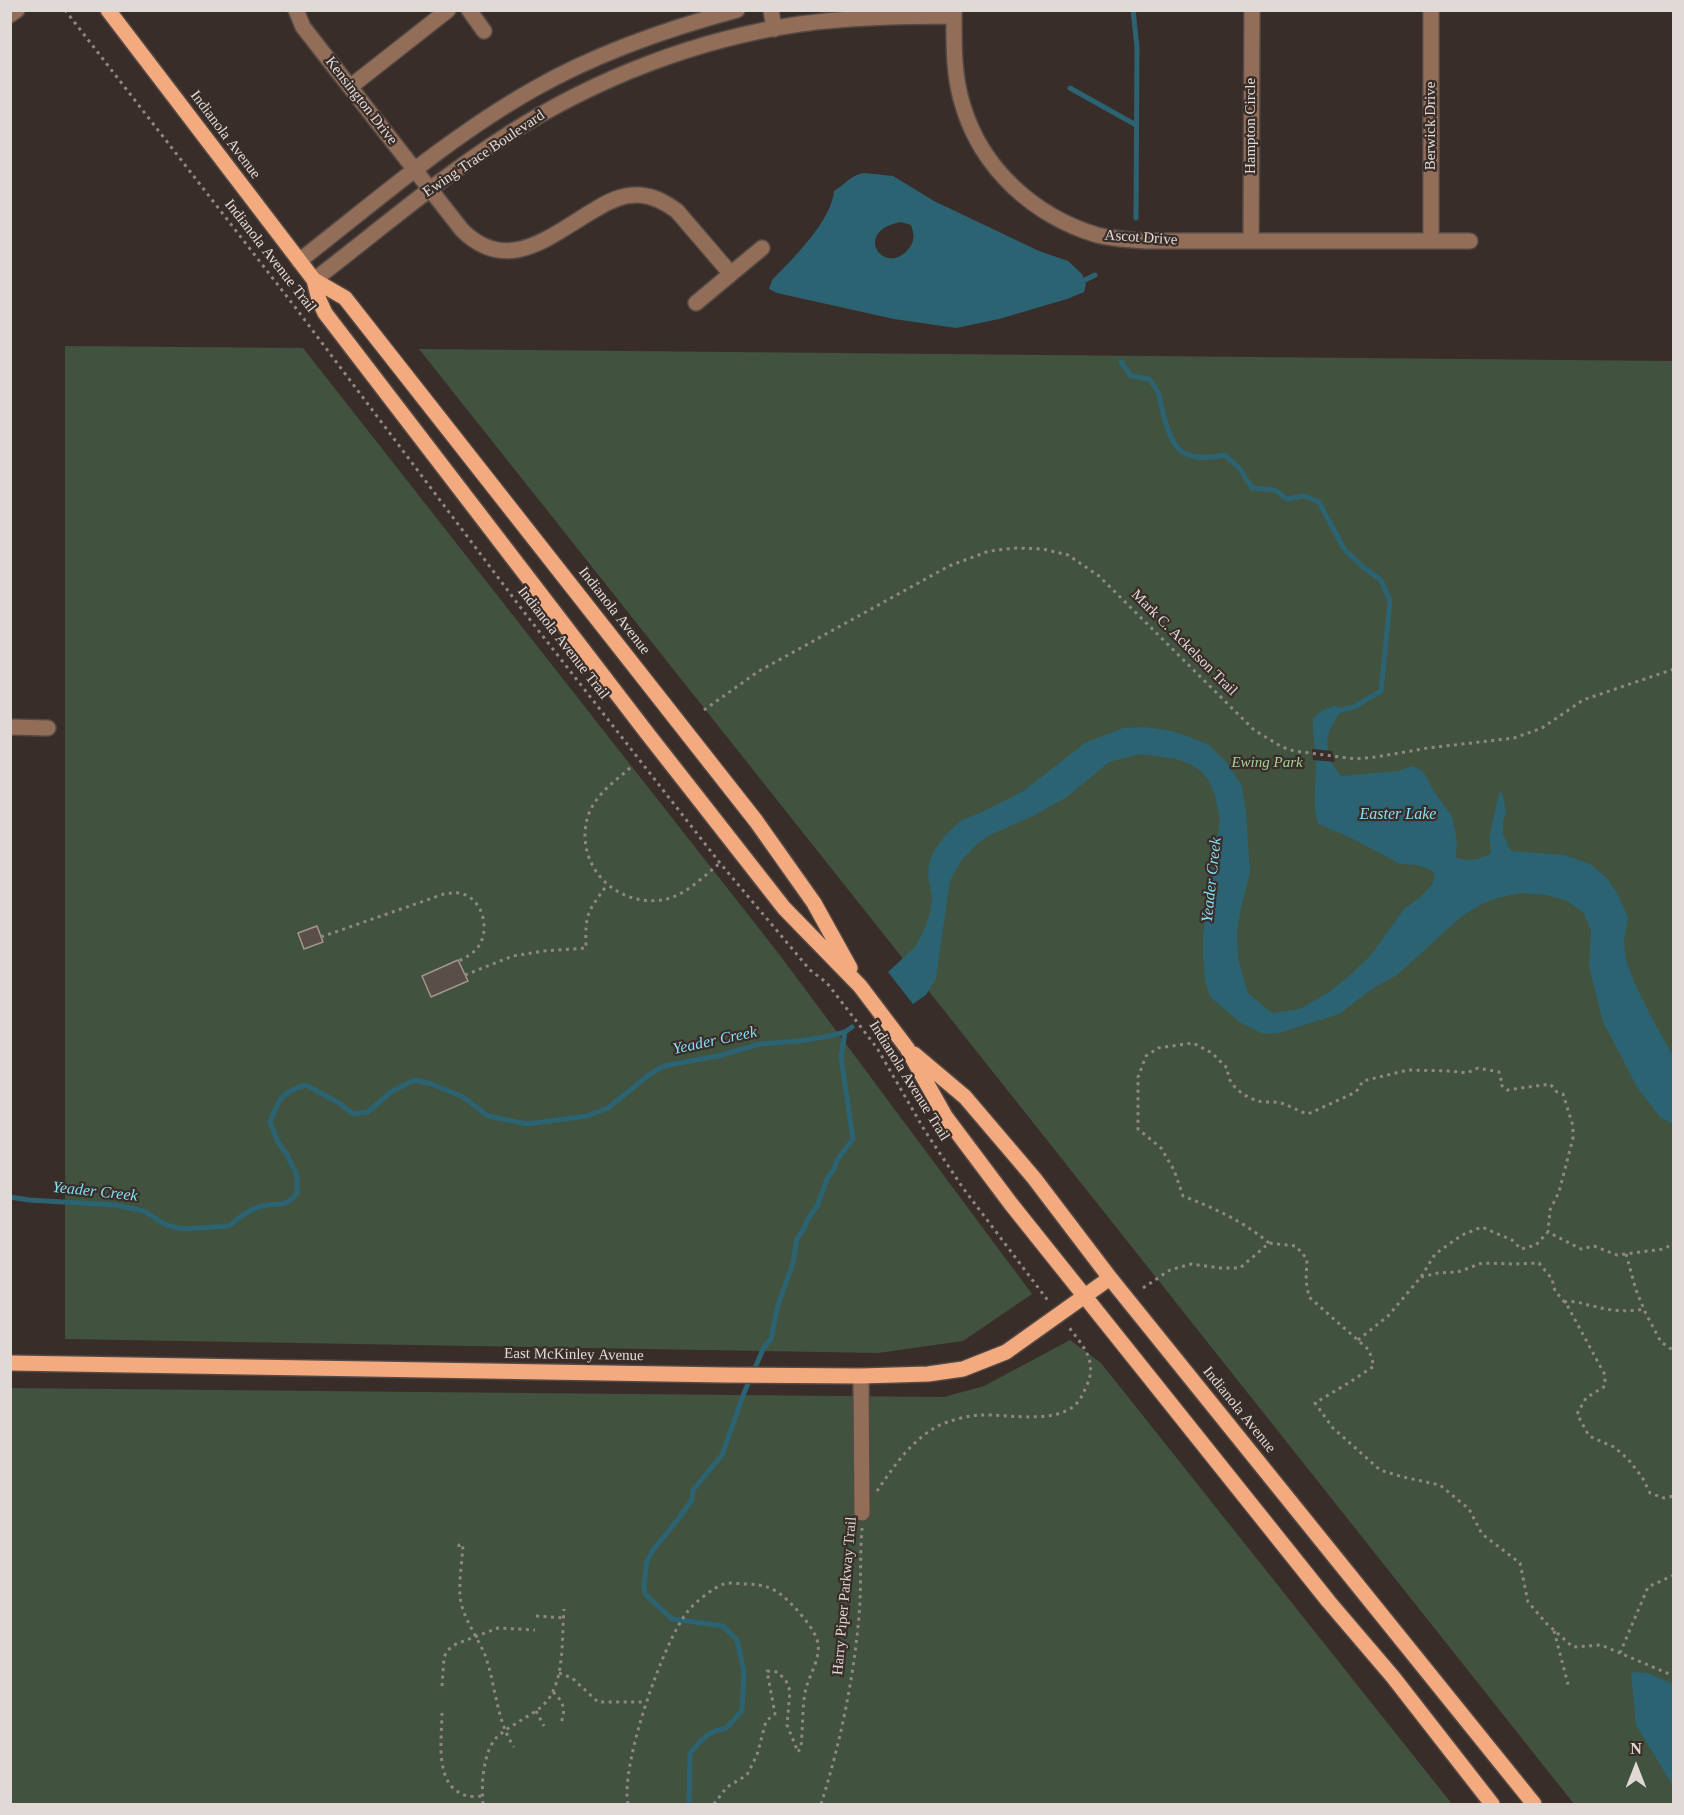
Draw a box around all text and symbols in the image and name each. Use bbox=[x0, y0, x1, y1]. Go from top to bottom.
street label: Kensington Drive bbox=[321, 53, 401, 149]
street label: Hampton Circle bbox=[1242, 78, 1260, 174]
street label: Berwick Drive bbox=[1422, 82, 1440, 170]
street label: Indianola Avenue bbox=[186, 87, 264, 183]
street label: Ewing Trace Boulevard bbox=[420, 107, 548, 201]
street label: Indianola Avenue Trail bbox=[220, 196, 320, 316]
street label: Ascot Drive bbox=[1104, 226, 1178, 250]
street label: Indianola Avenue bbox=[574, 564, 654, 658]
street label: Indianola Avenue Trail bbox=[513, 583, 613, 703]
street label: Mark C. Ackelson Trail bbox=[1127, 586, 1241, 700]
park label: Ewing Park bbox=[1231, 754, 1303, 772]
water label: Easter Lake bbox=[1360, 805, 1436, 825]
water label: Yeader Creek bbox=[1198, 836, 1226, 924]
street label: Indianola Avenue Trail bbox=[865, 1018, 953, 1144]
water label: Yeader Creek bbox=[671, 1023, 759, 1059]
water label: Yeader Creek bbox=[51, 1178, 139, 1206]
street label: East McKinley Avenue bbox=[504, 1345, 644, 1365]
street label: Indianola Avenue bbox=[1199, 1363, 1279, 1457]
street label: Harry Piper Parkway Trail bbox=[829, 1516, 861, 1676]
north arrow bbox=[1606, 1737, 1666, 1797]
text: N bbox=[1630, 1740, 1642, 1757]

